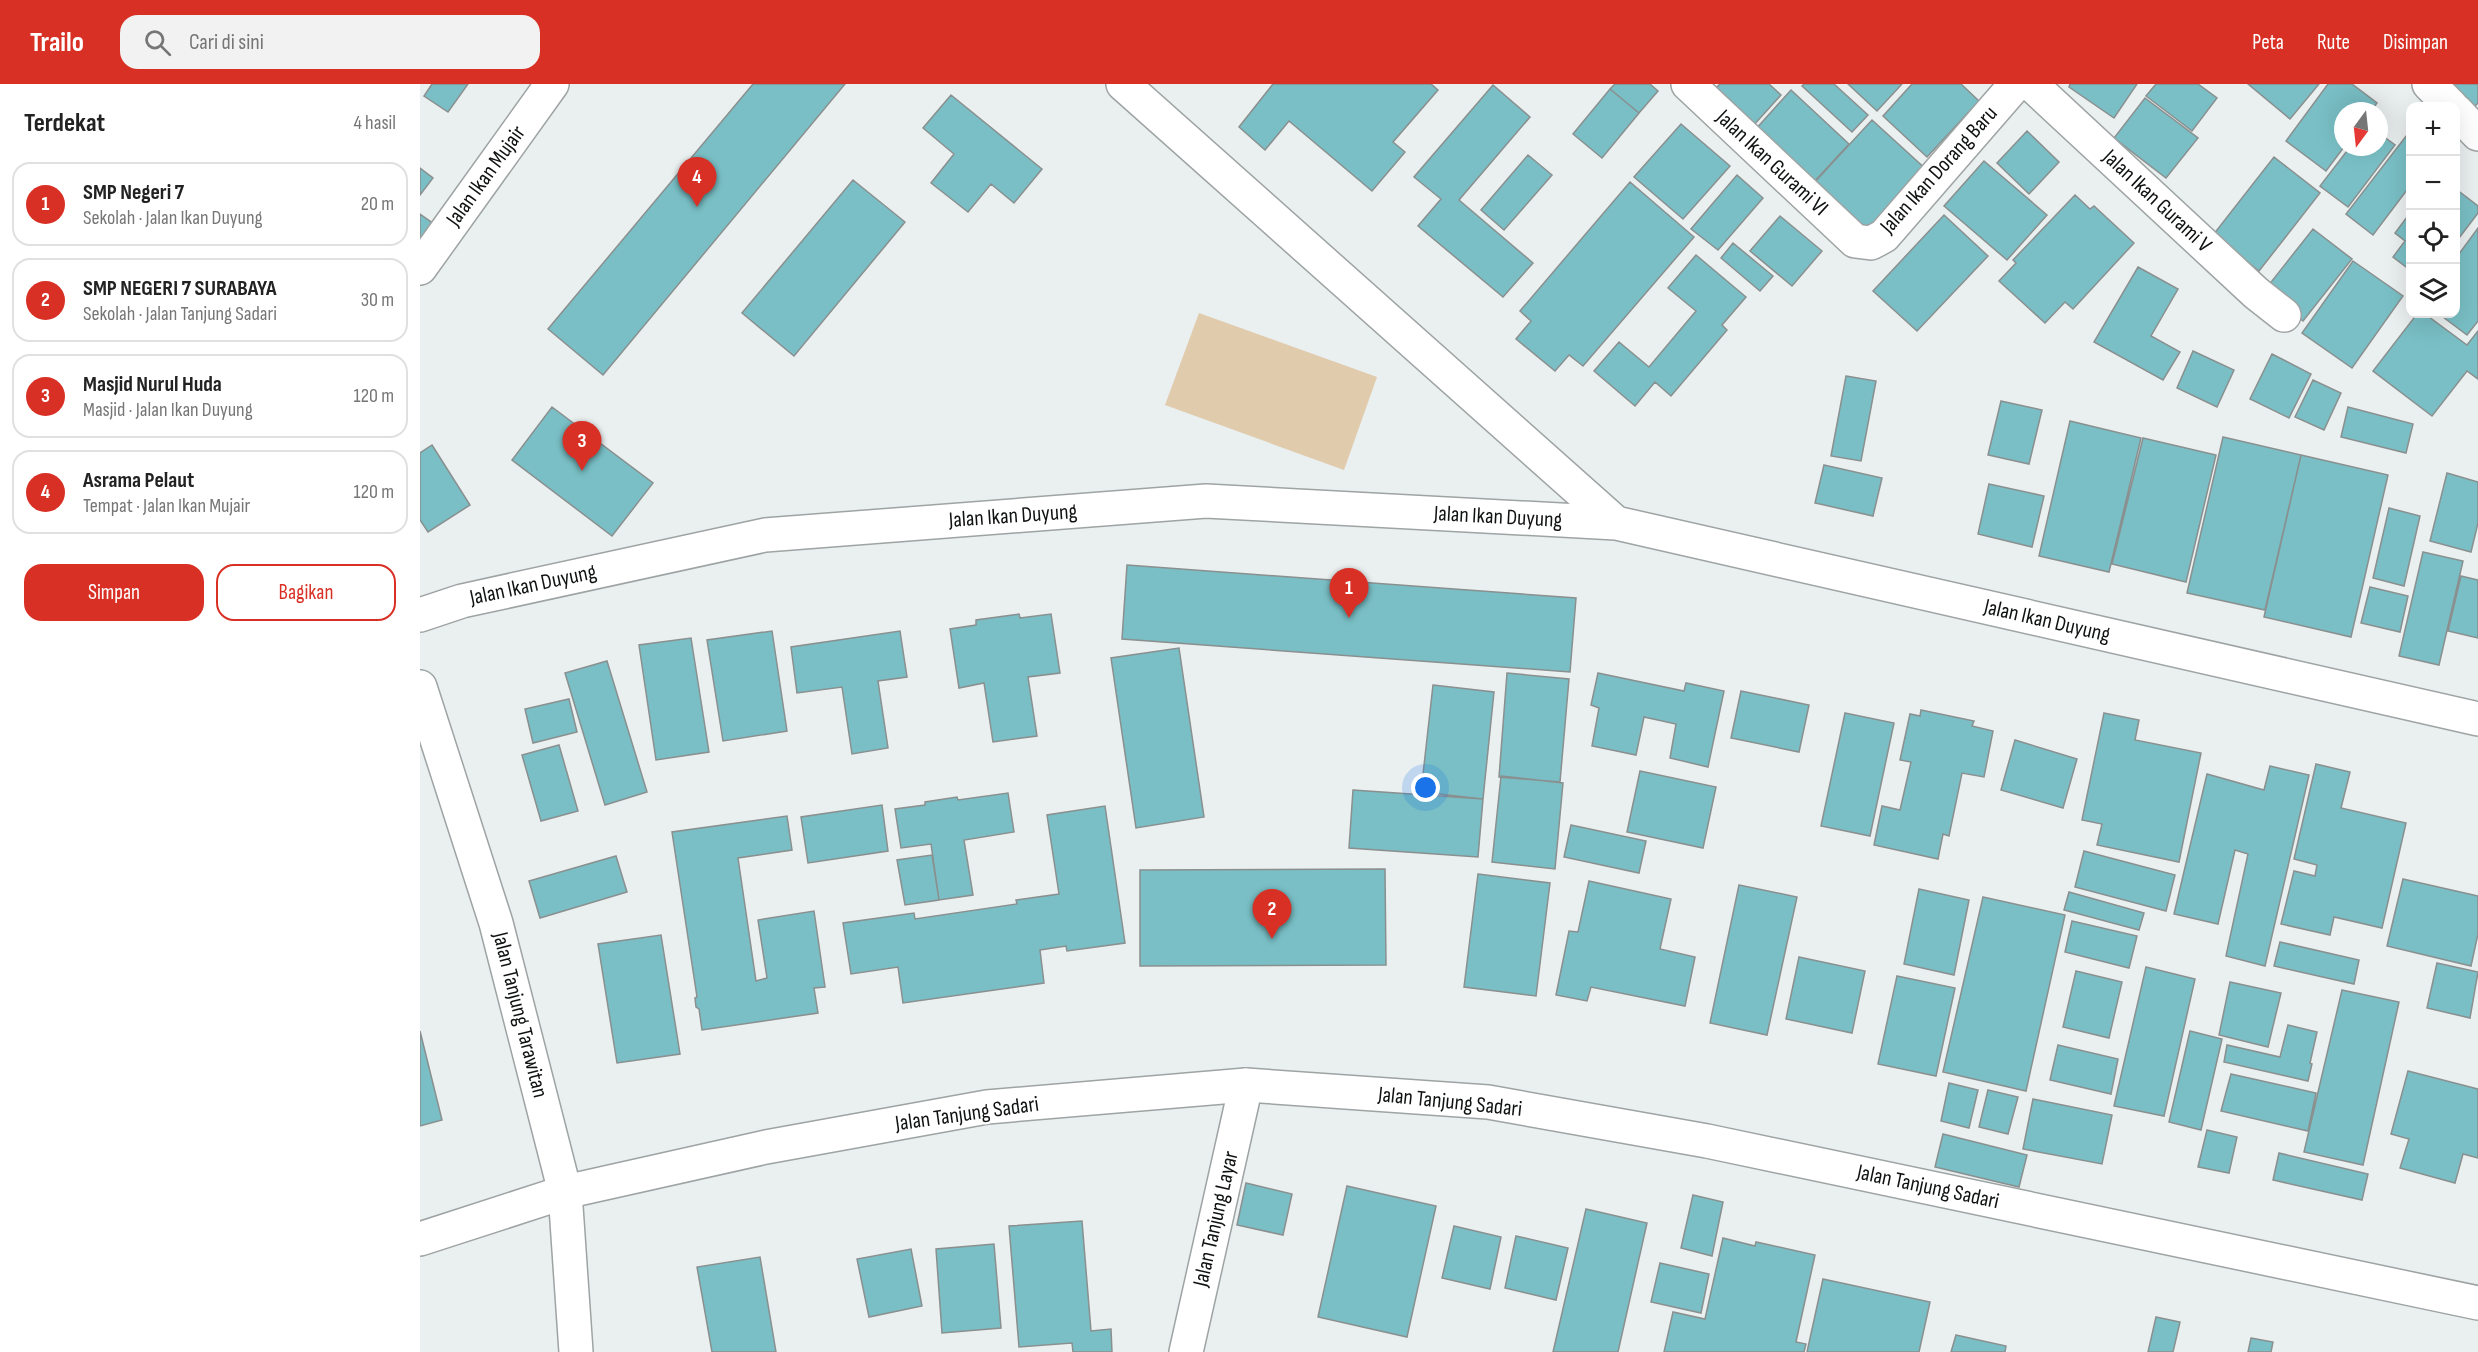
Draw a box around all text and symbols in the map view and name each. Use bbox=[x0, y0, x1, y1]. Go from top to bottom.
search box bbox=[120, 15, 540, 69]
text: Trailo bbox=[30, 26, 84, 59]
icon: search bbox=[141, 26, 174, 59]
text: Cari di sini bbox=[189, 29, 264, 56]
text: Peta bbox=[2252, 30, 2284, 55]
text: Rute bbox=[2317, 30, 2350, 55]
text: Disimpan bbox=[2383, 30, 2448, 55]
street label: Jalan Ikan Dorang Baru bbox=[1874, 101, 2003, 240]
north arrow bbox=[2334, 102, 2388, 156]
map controls bbox=[2406, 102, 2460, 318]
button: + bbox=[2406, 102, 2460, 156]
street label: Jalan Ikan Gurami VI bbox=[1710, 104, 1834, 222]
text: Terdekat bbox=[24, 108, 105, 139]
text: 4 hasil bbox=[354, 111, 396, 135]
street label: Jalan Ikan Mujair bbox=[440, 120, 532, 232]
street label: Jalan Ikan Gurami V bbox=[2096, 143, 2217, 258]
button: − bbox=[2406, 156, 2460, 210]
pin: 4 bbox=[678, 158, 716, 207]
text: SMP Negeri 7 bbox=[83, 179, 184, 206]
text: 1 bbox=[42, 192, 49, 216]
text: 20 m bbox=[361, 192, 394, 216]
text: Sekolah · Jalan Ikan Duyung bbox=[83, 206, 262, 230]
button: locate bbox=[2406, 210, 2460, 264]
button: layers bbox=[2406, 264, 2460, 318]
text: SMP NEGERI 7 SURABAYA bbox=[83, 275, 276, 302]
text: 2 bbox=[41, 288, 50, 312]
text: 30 m bbox=[361, 288, 394, 312]
text: Sekolah · Jalan Tanjung Sadari bbox=[83, 302, 277, 326]
text: Masjid Nurul Huda bbox=[83, 371, 222, 398]
text: 3 bbox=[41, 384, 50, 408]
text: 120 m bbox=[354, 384, 394, 408]
text: Masjid · Jalan Ikan Duyung bbox=[83, 398, 253, 422]
pin: 3 bbox=[562, 422, 602, 471]
text: Asrama Pelaut bbox=[83, 467, 194, 494]
text: 4 bbox=[41, 480, 50, 504]
text: 120 m bbox=[354, 480, 394, 504]
text: Tempat · Jalan Ikan Mujair bbox=[83, 494, 250, 518]
street label: Jalan Ikan Duyung bbox=[947, 498, 1078, 534]
street label: Jalan Ikan Duyung bbox=[1432, 500, 1563, 534]
street label: Jalan Ikan Duyung bbox=[466, 558, 599, 612]
button: Simpan bbox=[24, 564, 204, 621]
button: Bagikan bbox=[216, 564, 396, 621]
pin: 1 bbox=[1330, 568, 1368, 618]
street label: Jalan Ikan Duyung bbox=[1980, 593, 2113, 649]
your location bbox=[1411, 773, 1440, 802]
pin: 2 bbox=[1252, 890, 1292, 939]
street label: Jalan Tanjung Tarawitan bbox=[486, 928, 554, 1101]
street label: Jalan Tanjung Sadari bbox=[1376, 1081, 1523, 1123]
street label: Jalan Tanjung Sadari bbox=[893, 1091, 1040, 1138]
street label: Jalan Tanjung Layar bbox=[1187, 1149, 1245, 1290]
street label: Jalan Tanjung Sadari bbox=[1853, 1159, 2002, 1215]

